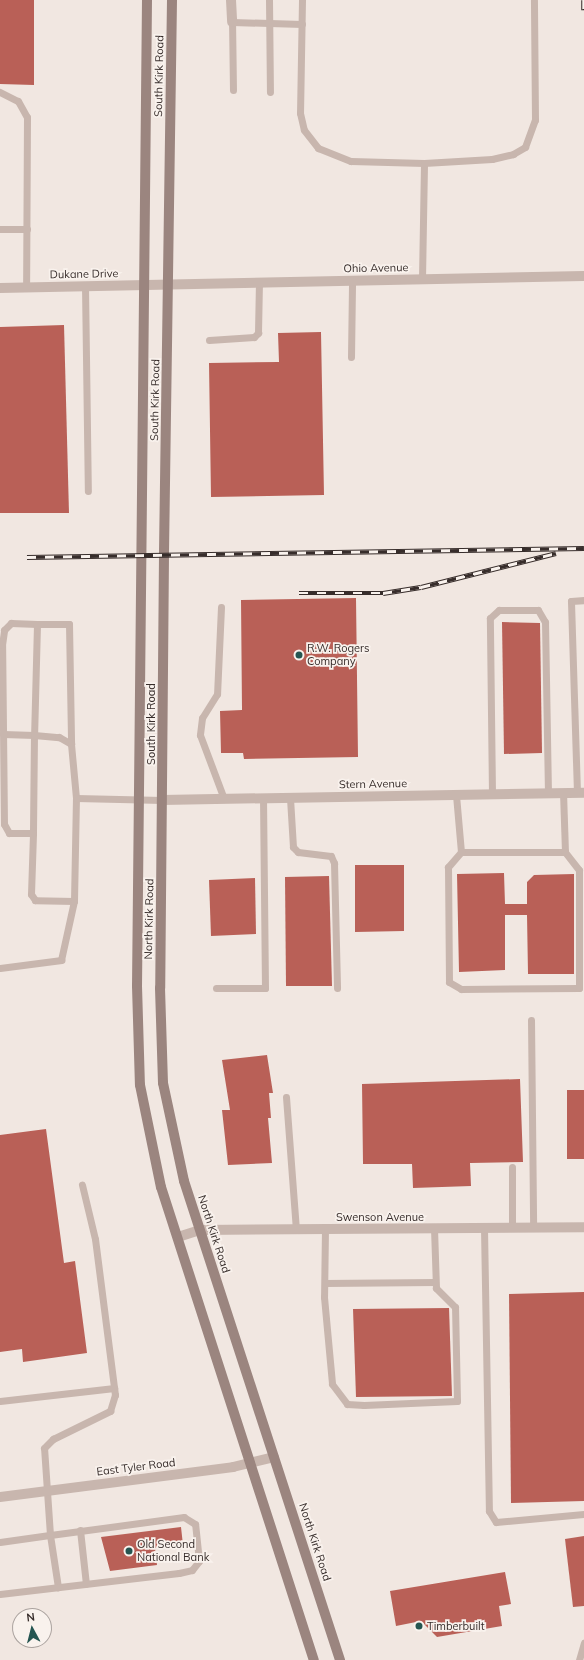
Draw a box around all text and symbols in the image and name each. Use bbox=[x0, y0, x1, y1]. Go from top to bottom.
street label: South Kirk Road bbox=[152, 35, 166, 117]
street label: Ohio Avenue bbox=[343, 261, 409, 275]
street label: Dukane Drive bbox=[50, 267, 118, 281]
street label: South Kirk Road bbox=[148, 359, 162, 441]
place label: R.W. Rogers Company bbox=[307, 642, 369, 668]
marker: R.W. Rogers Company bbox=[294, 650, 304, 660]
street label: South Kirk Road bbox=[144, 683, 158, 765]
street label: Stern Avenue bbox=[339, 777, 407, 791]
street label: North Kirk Road bbox=[142, 878, 156, 960]
street label: North Kirk Road bbox=[195, 1193, 233, 1275]
street label: Swenson Avenue bbox=[336, 1210, 424, 1224]
street label: East Tyler Road bbox=[96, 1456, 176, 1478]
street label: North Kirk Road bbox=[296, 1501, 334, 1583]
place label: Old Second National Bank bbox=[137, 1538, 209, 1564]
marker: Old Second National Bank bbox=[124, 1546, 134, 1556]
north arrow bbox=[12, 1608, 52, 1648]
text: N bbox=[26, 1610, 36, 1625]
place label: Timberbuilt bbox=[427, 1619, 485, 1633]
marker: Timberbuilt bbox=[414, 1621, 424, 1631]

